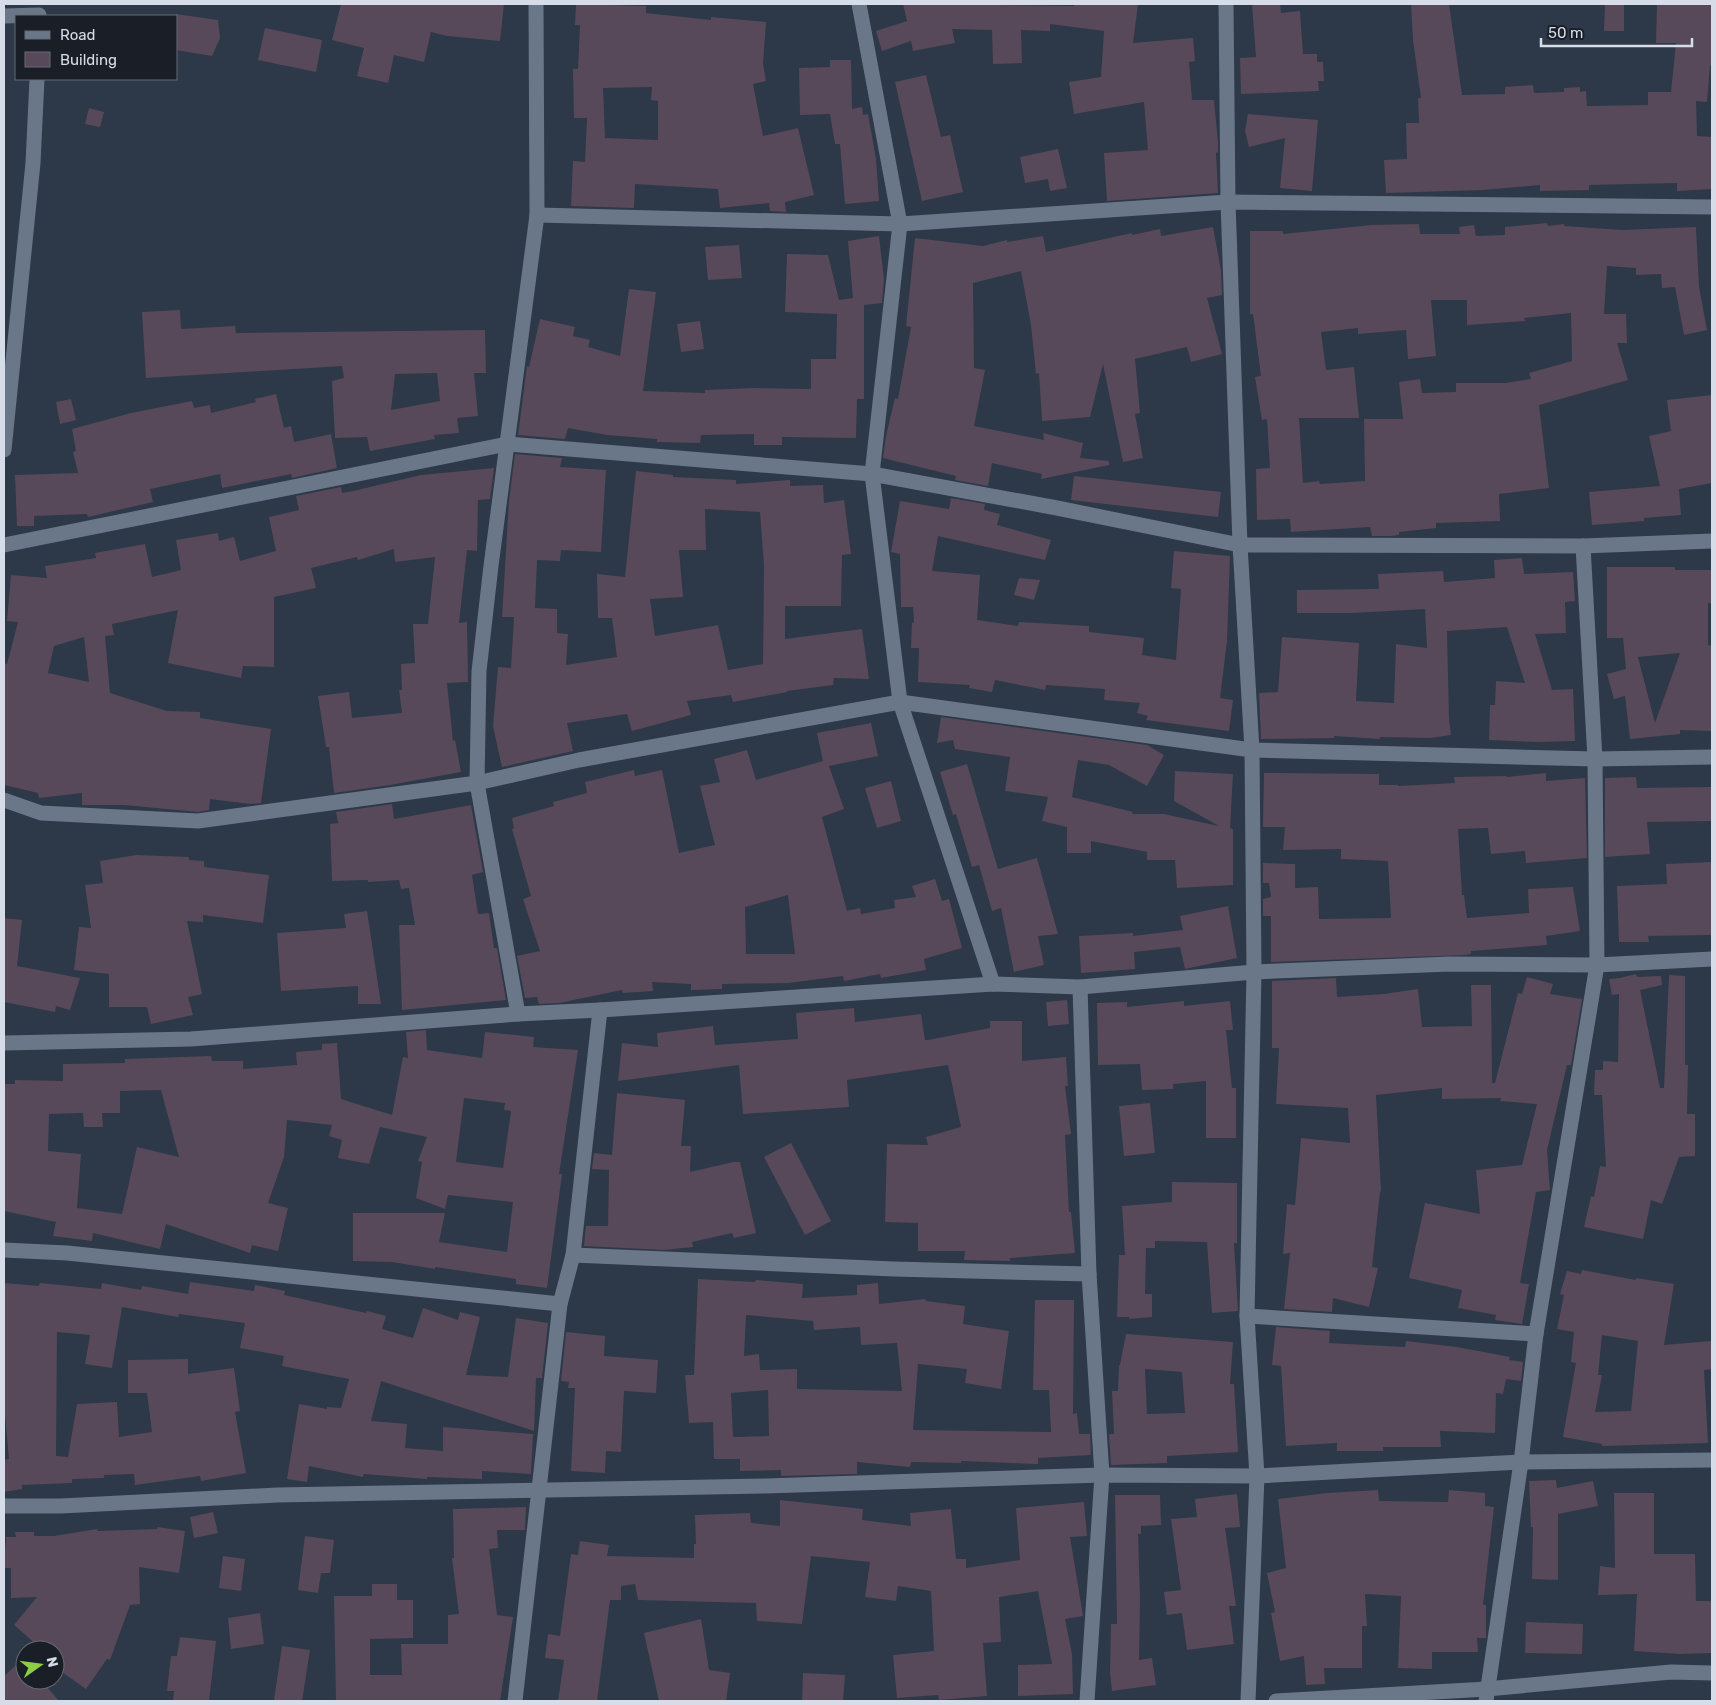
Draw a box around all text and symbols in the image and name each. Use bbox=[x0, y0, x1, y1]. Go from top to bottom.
legend bbox=[15, 15, 178, 80]
scale bar bbox=[1541, 15, 1692, 47]
text: 50 m bbox=[1548, 24, 1583, 42]
text: Road bbox=[60, 26, 96, 44]
text: Building bbox=[60, 51, 117, 69]
north arrow bbox=[15, 1640, 65, 1690]
text: N bbox=[43, 1655, 62, 1669]

